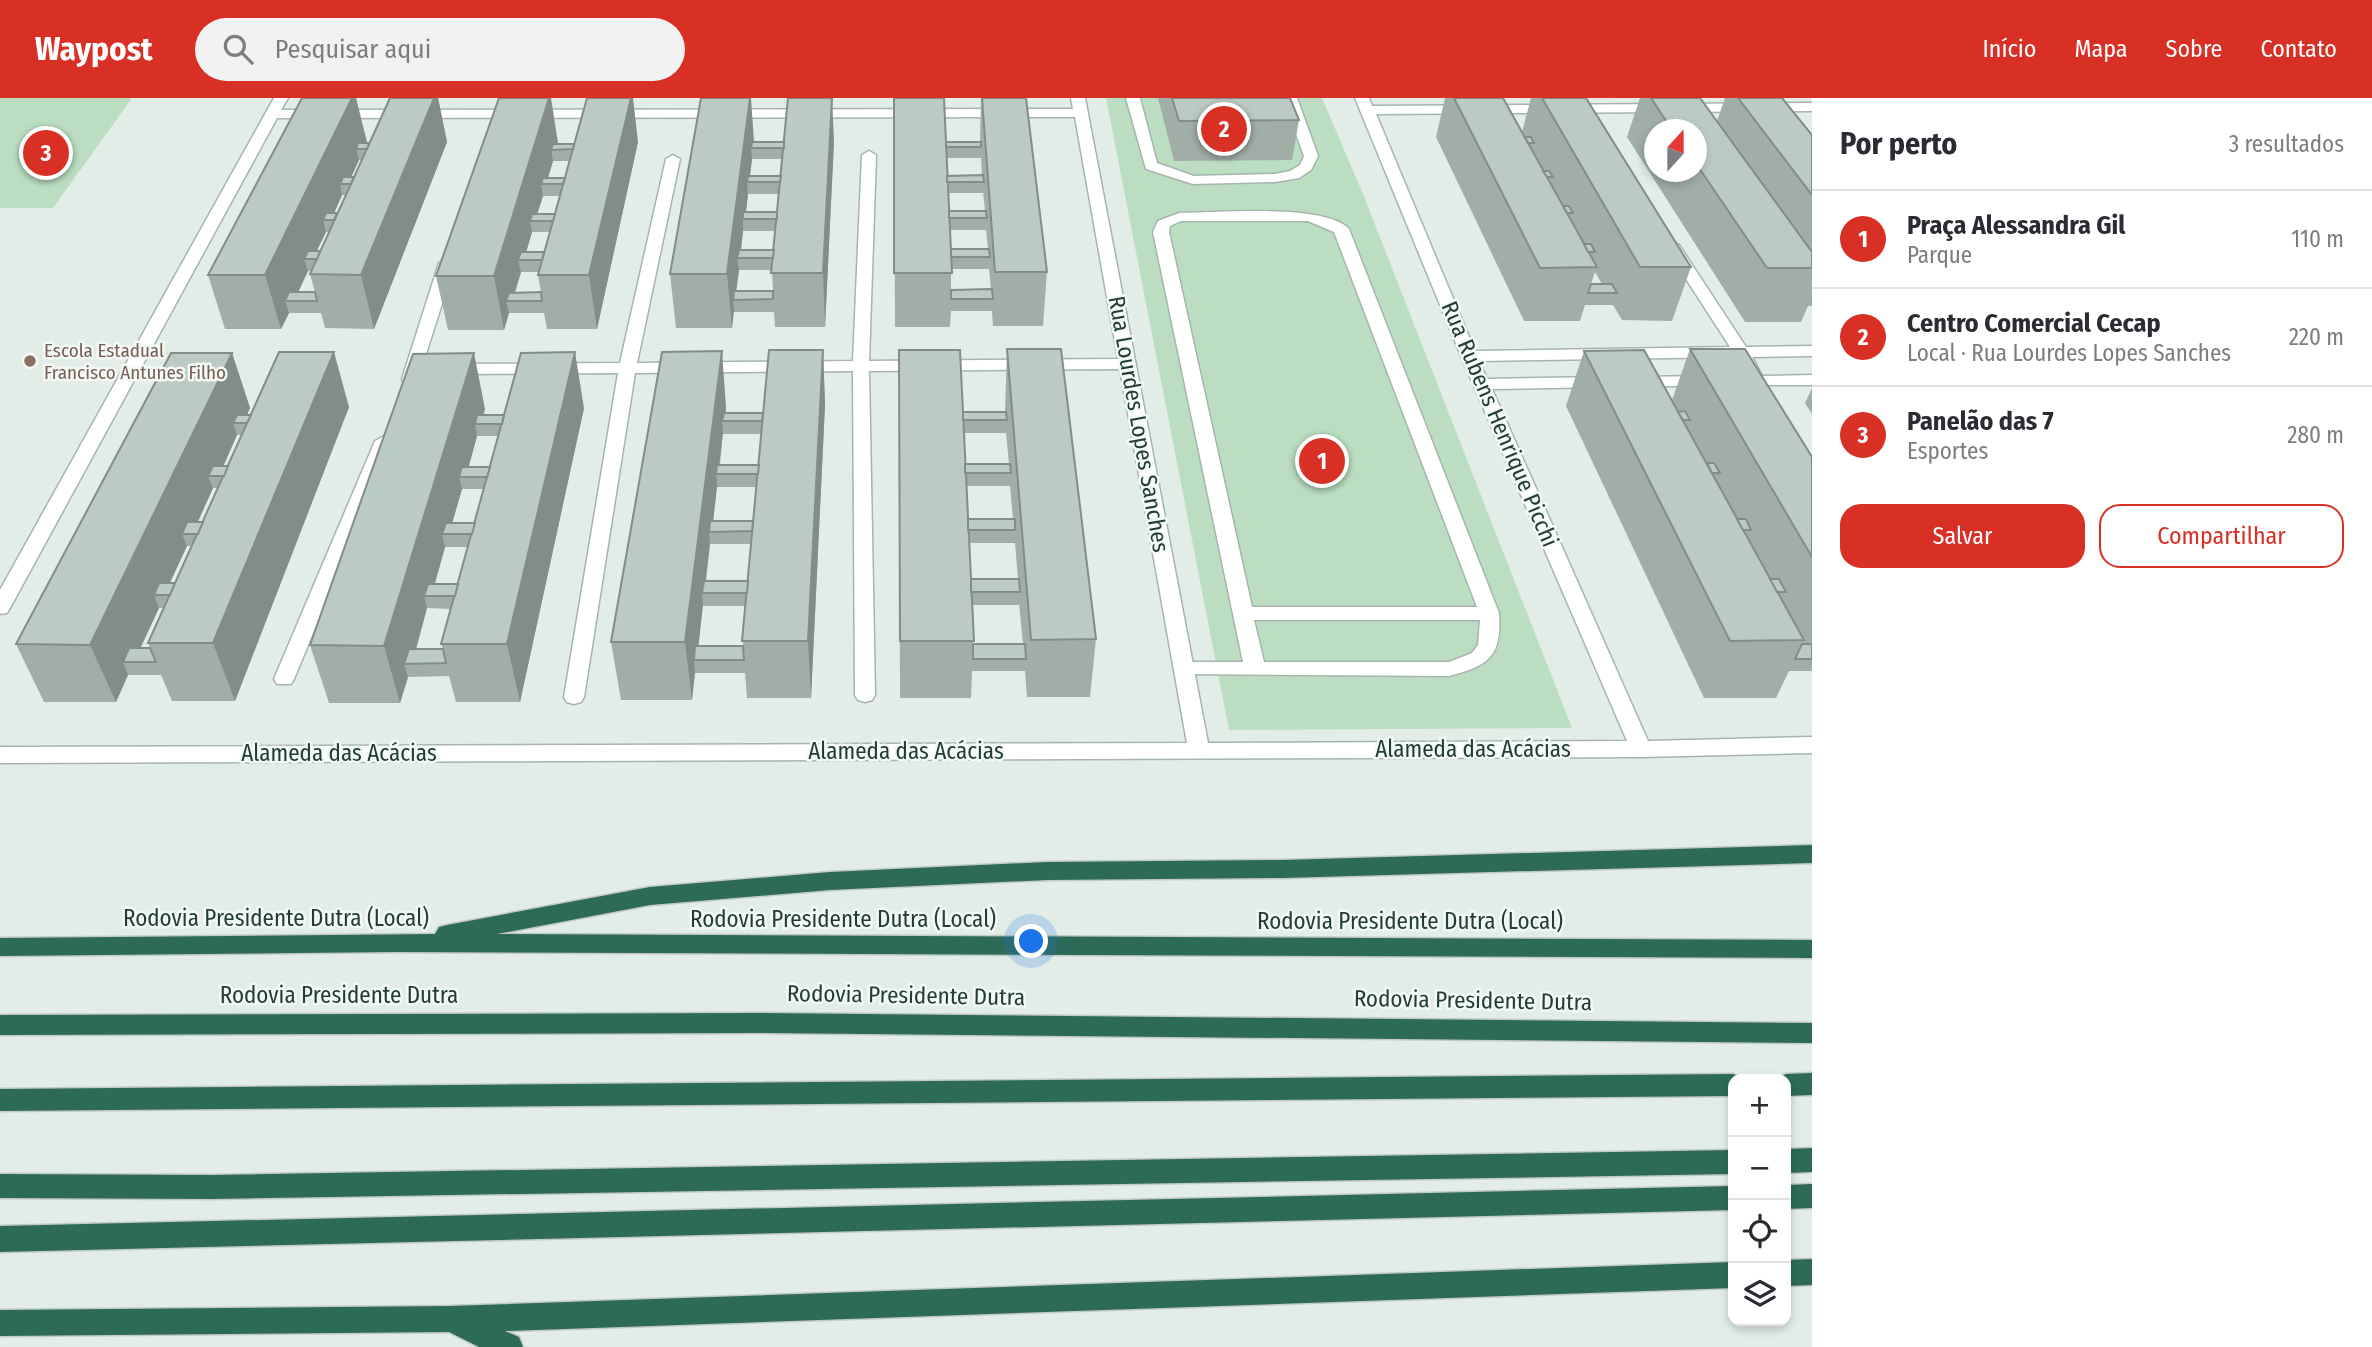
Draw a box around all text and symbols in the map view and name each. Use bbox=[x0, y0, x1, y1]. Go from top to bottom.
search box bbox=[195, 18, 685, 81]
text: Waypost bbox=[35, 29, 153, 69]
icon: search bbox=[219, 30, 257, 68]
text: Pesquisar aqui bbox=[275, 34, 431, 65]
text: Início bbox=[1983, 35, 2036, 63]
text: Mapa bbox=[2074, 35, 2128, 63]
text: Sobre bbox=[2166, 35, 2222, 63]
text: Contato bbox=[2260, 35, 2337, 63]
pin: 2 bbox=[1201, 103, 1247, 155]
north arrow bbox=[1644, 119, 1707, 182]
text: Por perto bbox=[1840, 126, 1957, 162]
pin: 3 bbox=[23, 127, 69, 179]
text: 3 resultados bbox=[2229, 130, 2344, 158]
text: Praça Alessandra Gil bbox=[1907, 210, 2125, 241]
text: 1 bbox=[1858, 225, 1868, 253]
text: 110 m bbox=[2291, 225, 2344, 253]
text: Parque bbox=[1907, 241, 1972, 269]
street label: Rua Lourdes Lopes Sanches bbox=[1103, 294, 1175, 555]
street label: Rua Rubens Henrique Picchi bbox=[1436, 297, 1564, 551]
text: Centro Comercial Cecap bbox=[1907, 308, 2161, 339]
text: 2 bbox=[1858, 323, 1868, 351]
text: 220 m bbox=[2289, 323, 2344, 351]
place label: Escola Estadual Francisco Antunes Filho bbox=[44, 339, 226, 384]
text: Local · Rua Lourdes Lopes Sanches bbox=[1907, 339, 2231, 367]
marker: Escola Estadual Francisco Antunes Filho bbox=[22, 353, 38, 369]
text: Panelão das 7 bbox=[1907, 406, 2054, 437]
text: 3 bbox=[1858, 421, 1868, 449]
text: 280 m bbox=[2287, 421, 2344, 449]
pin: 1 bbox=[1299, 435, 1345, 487]
text: Esportes bbox=[1907, 437, 1988, 465]
button: Salvar bbox=[1840, 504, 2085, 568]
button: Compartilhar bbox=[2099, 504, 2344, 568]
street label: Alameda das Acácias bbox=[1375, 735, 1571, 763]
street label: Alameda das Acácias bbox=[808, 737, 1004, 765]
street label: Alameda das Acácias bbox=[241, 739, 437, 767]
street label: Rodovia Presidente Dutra (Local) bbox=[123, 904, 429, 932]
street label: Rodovia Presidente Dutra (Local) bbox=[690, 905, 996, 933]
street label: Rodovia Presidente Dutra (Local) bbox=[1257, 907, 1563, 935]
your location bbox=[1014, 924, 1048, 958]
street label: Rodovia Presidente Dutra bbox=[787, 979, 1025, 1011]
street label: Rodovia Presidente Dutra bbox=[220, 981, 458, 1009]
street label: Rodovia Presidente Dutra bbox=[1354, 984, 1592, 1016]
map controls bbox=[1728, 1074, 1791, 1326]
button: + bbox=[1728, 1074, 1791, 1137]
button: − bbox=[1728, 1137, 1791, 1200]
button: locate bbox=[1728, 1200, 1791, 1263]
button: layers bbox=[1728, 1263, 1791, 1326]

